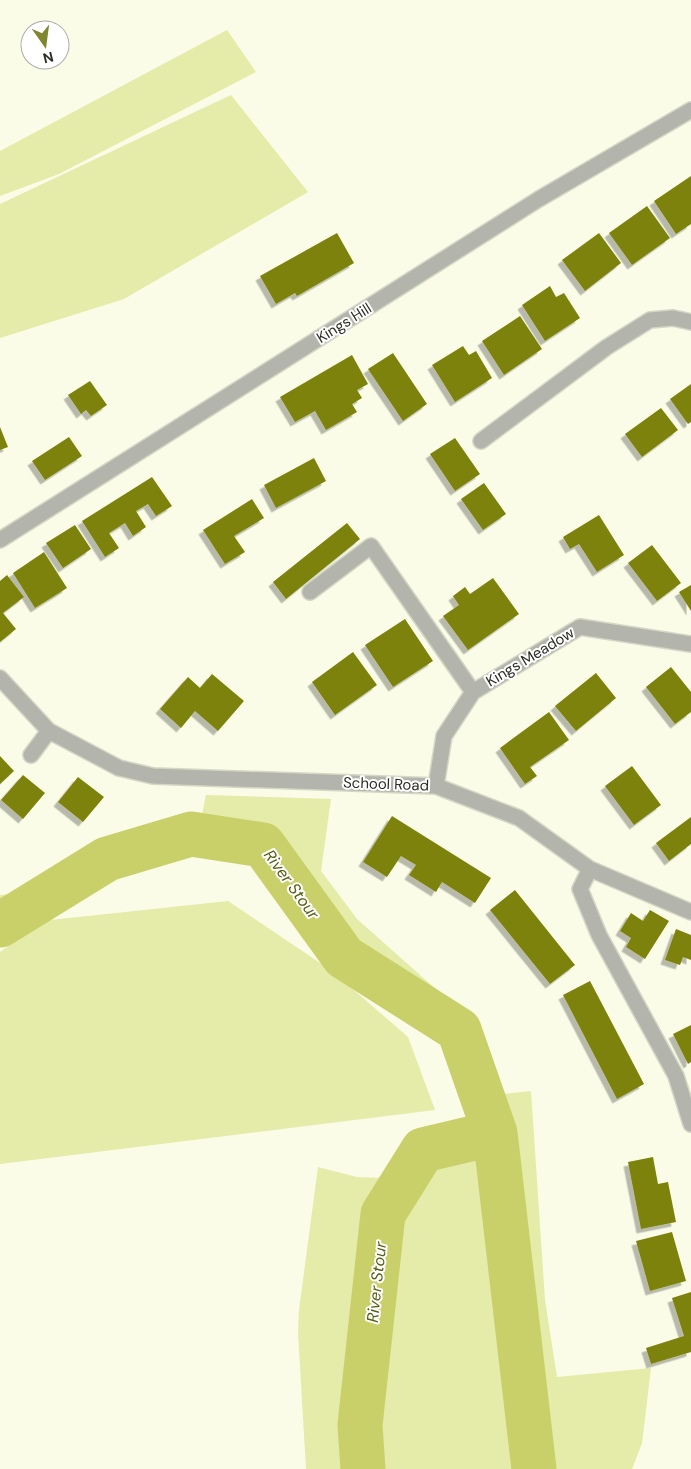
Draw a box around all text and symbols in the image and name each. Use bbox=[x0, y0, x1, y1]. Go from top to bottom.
north arrow bbox=[20, 20, 70, 70]
text: N bbox=[41, 48, 55, 68]
street label: Kings Hill bbox=[313, 298, 375, 348]
street label: Kings Meadow bbox=[482, 622, 578, 691]
street label: School Road bbox=[343, 773, 429, 795]
water label: River Stour bbox=[259, 845, 325, 924]
water label: River Stour bbox=[362, 1239, 391, 1324]

